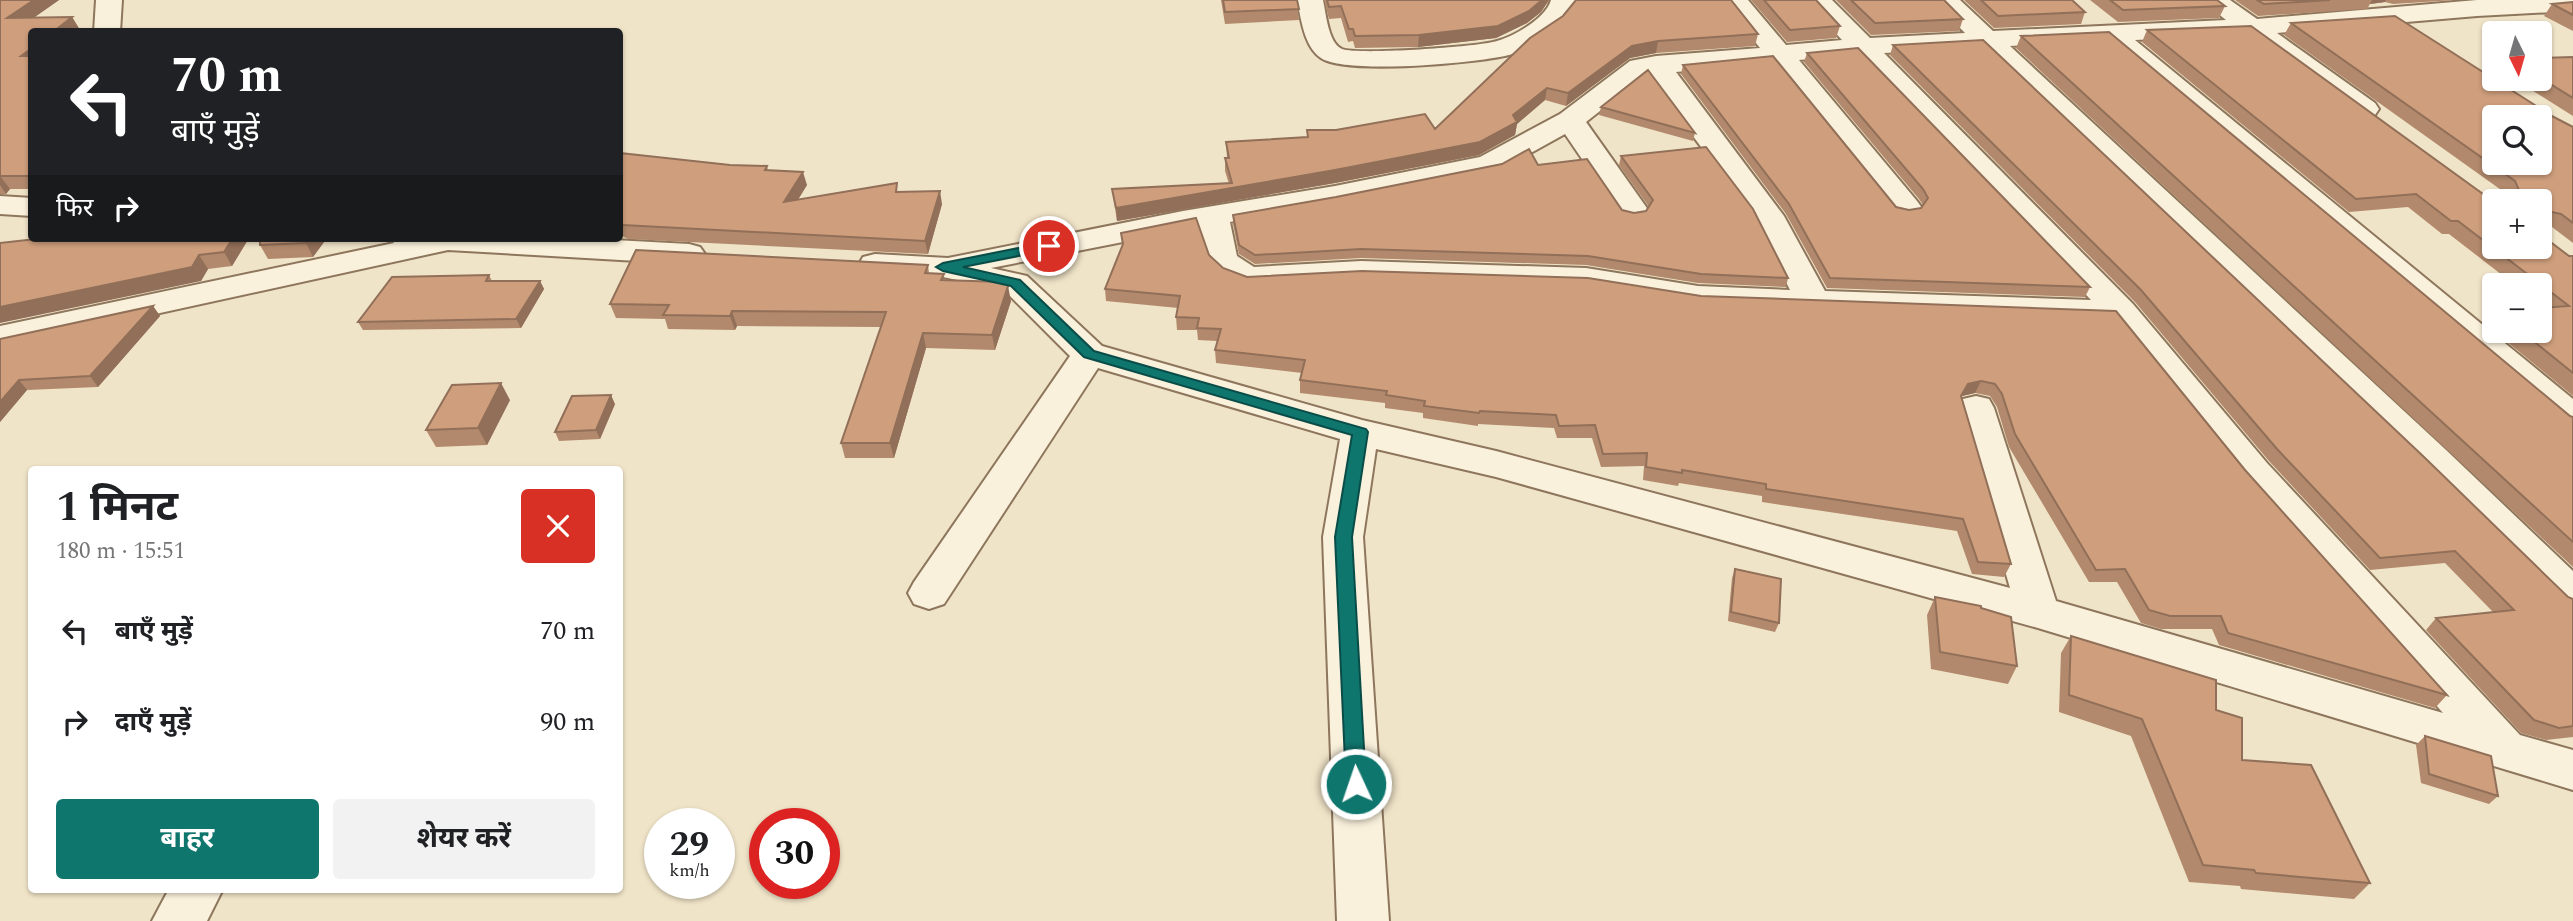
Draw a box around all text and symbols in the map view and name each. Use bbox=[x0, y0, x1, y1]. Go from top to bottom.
north arrow bbox=[2482, 21, 2552, 91]
map controls bbox=[2482, 21, 2552, 343]
text: 70 m bbox=[171, 39, 282, 114]
icon: left bbox=[56, 56, 147, 147]
button: search bbox=[2482, 105, 2552, 175]
text: बाएँ मुड़ें bbox=[171, 107, 260, 156]
text: फिर bbox=[56, 188, 93, 228]
icon: right bbox=[107, 189, 145, 227]
button: + bbox=[2482, 189, 2552, 259]
pin bbox=[1019, 216, 1079, 276]
icon: arrive bbox=[1030, 227, 1068, 265]
button: − bbox=[2482, 273, 2552, 343]
text: 1 मिनट bbox=[56, 476, 178, 539]
button: close bbox=[521, 489, 595, 563]
text: 180 m · 15:51 bbox=[56, 534, 185, 569]
text: बाएँ मुड़ें bbox=[115, 611, 193, 651]
text: 70 m bbox=[540, 611, 595, 651]
icon: left bbox=[56, 612, 94, 650]
text: दाएँ मुड़ें bbox=[115, 702, 191, 742]
text: 90 m bbox=[540, 702, 595, 742]
icon: right bbox=[56, 703, 94, 741]
position arrow bbox=[1319, 747, 1393, 821]
button: बाहर bbox=[56, 799, 319, 879]
button: शेयर करें bbox=[333, 799, 595, 879]
speed limit sign: 30 bbox=[749, 808, 840, 899]
text: 29 bbox=[670, 818, 709, 871]
text: km/h bbox=[669, 857, 710, 884]

